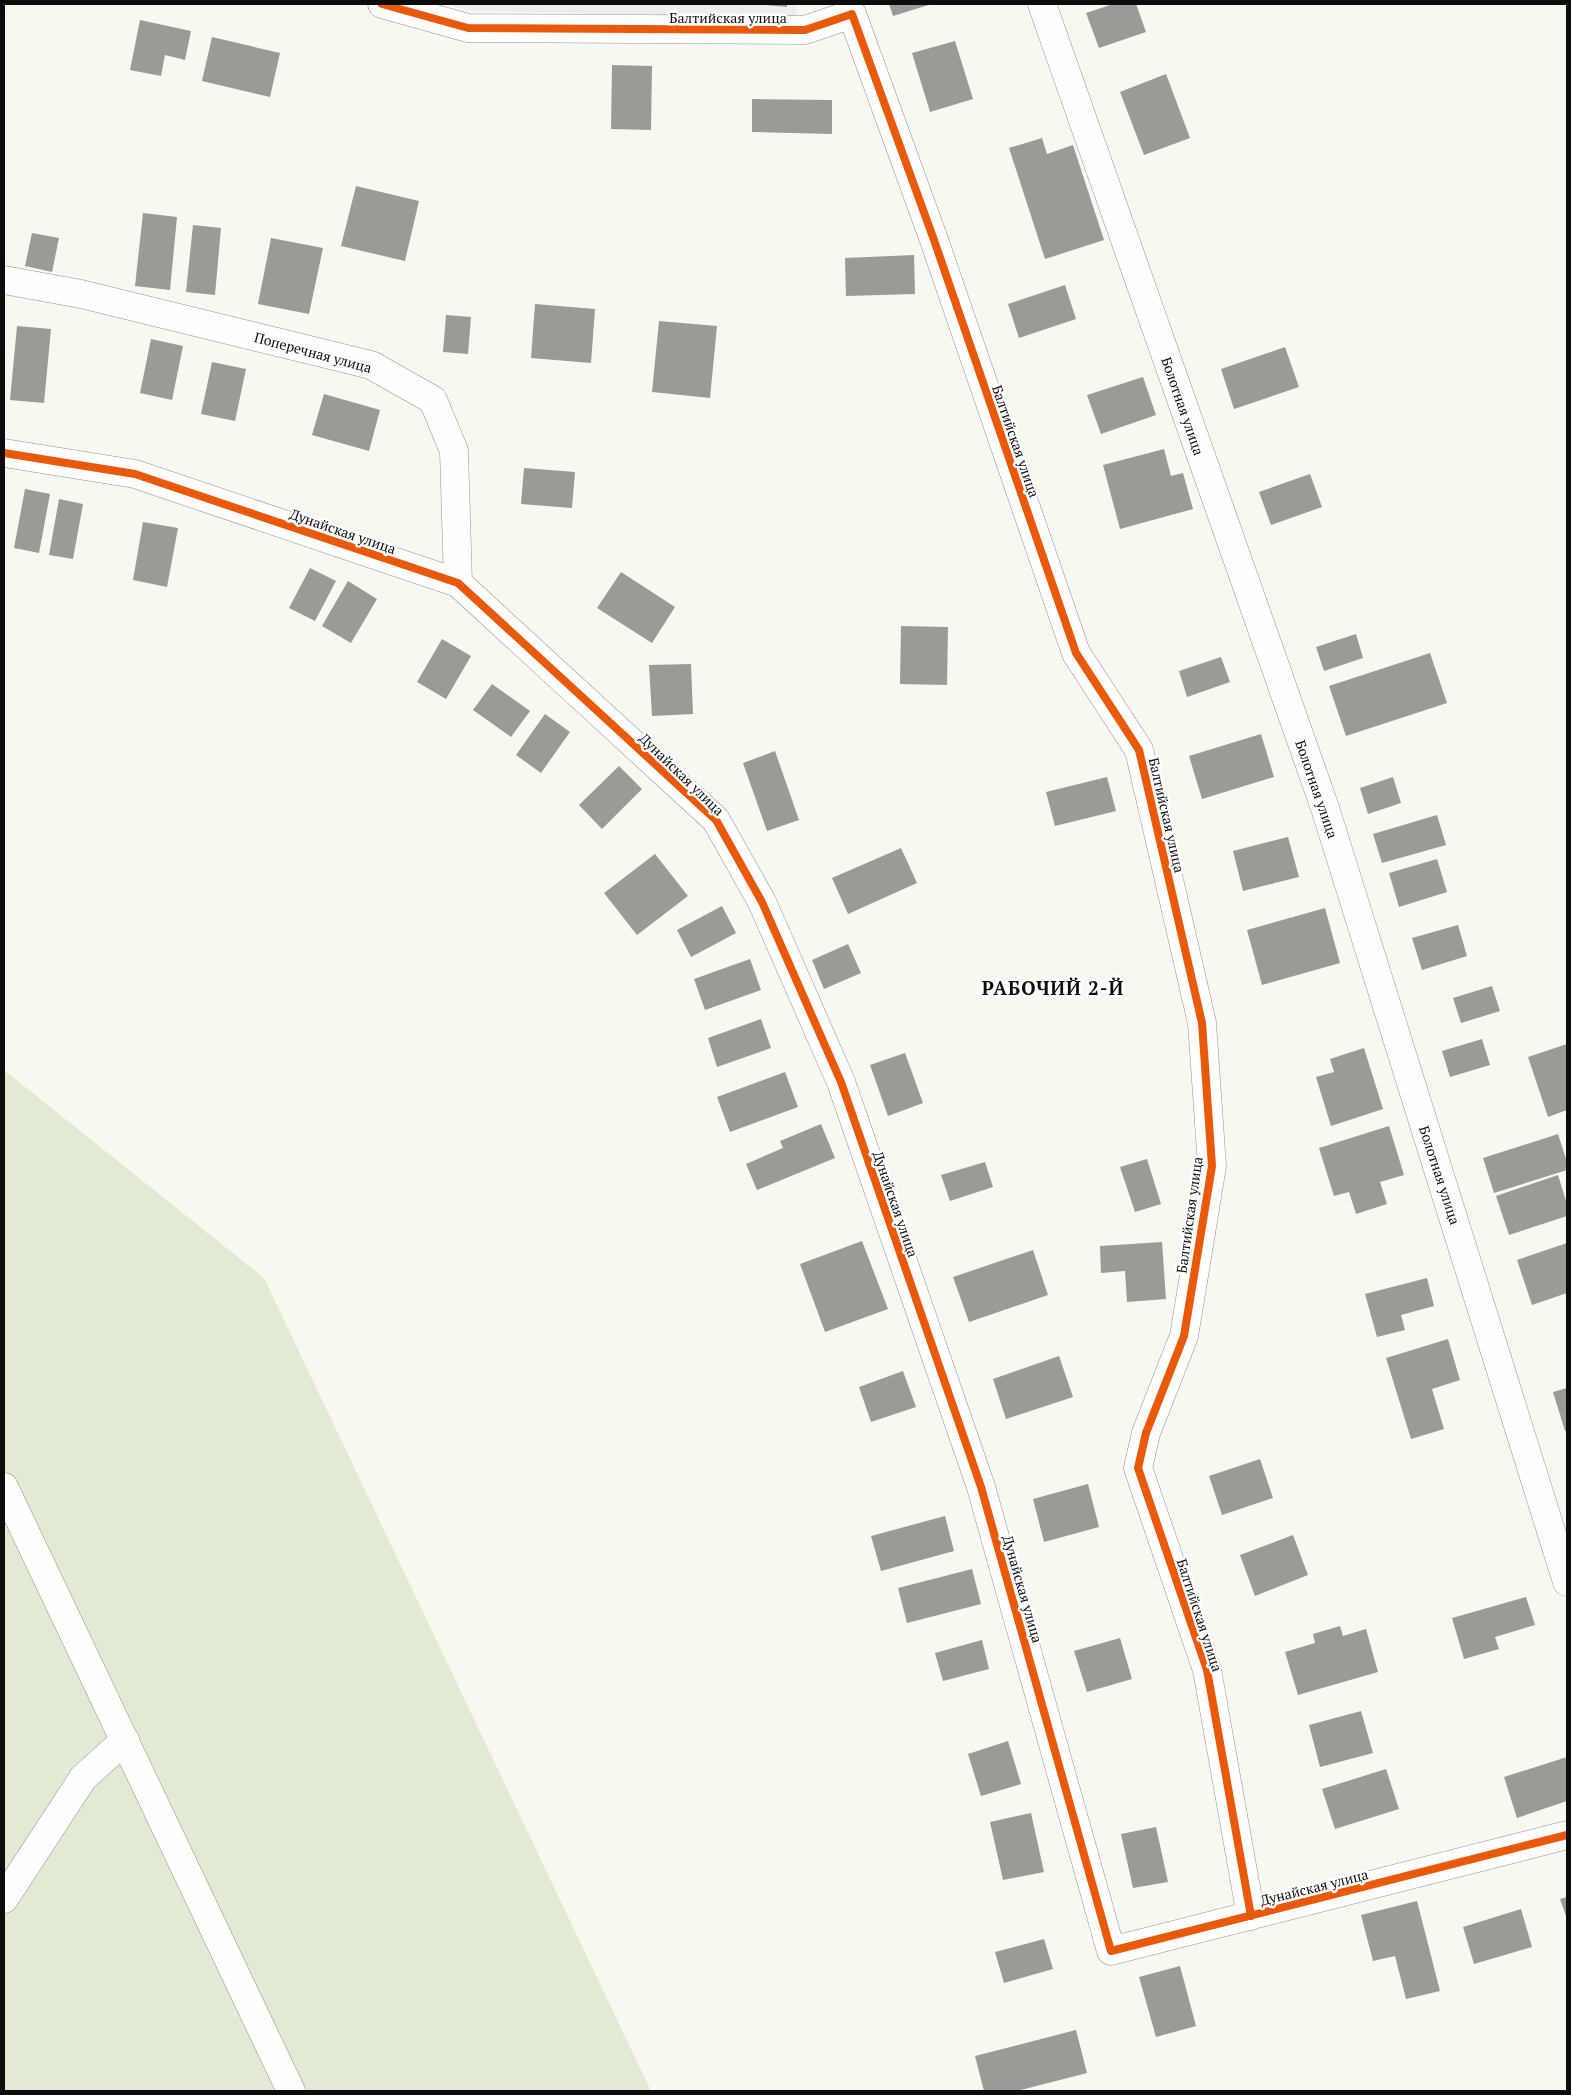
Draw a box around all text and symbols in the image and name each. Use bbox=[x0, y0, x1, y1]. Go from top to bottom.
street label: Балтийская улица bbox=[669, 8, 787, 27]
street label: Поперечная улица bbox=[252, 327, 374, 377]
street label: Болотная улица bbox=[1157, 354, 1209, 458]
street label: Балтийская улица bbox=[988, 382, 1044, 500]
street label: Дунайская улица bbox=[287, 504, 399, 558]
street label: Дунайская улица bbox=[635, 729, 729, 819]
street label: Болотная улица bbox=[1291, 737, 1343, 841]
street label: Балтийская улица bbox=[1145, 756, 1189, 874]
district label: РАБОЧИЙ 2‑Й bbox=[982, 975, 1124, 1000]
street label: Болотная улица bbox=[1415, 1123, 1465, 1227]
street label: Дунайская улица bbox=[869, 1148, 923, 1260]
street label: Балтийская улица bbox=[1171, 1155, 1207, 1275]
street label: Дунайская улица bbox=[999, 1533, 1047, 1645]
street label: Балтийская улица bbox=[1173, 1556, 1227, 1674]
street label: Дунайская улица bbox=[1258, 1864, 1370, 1910]

